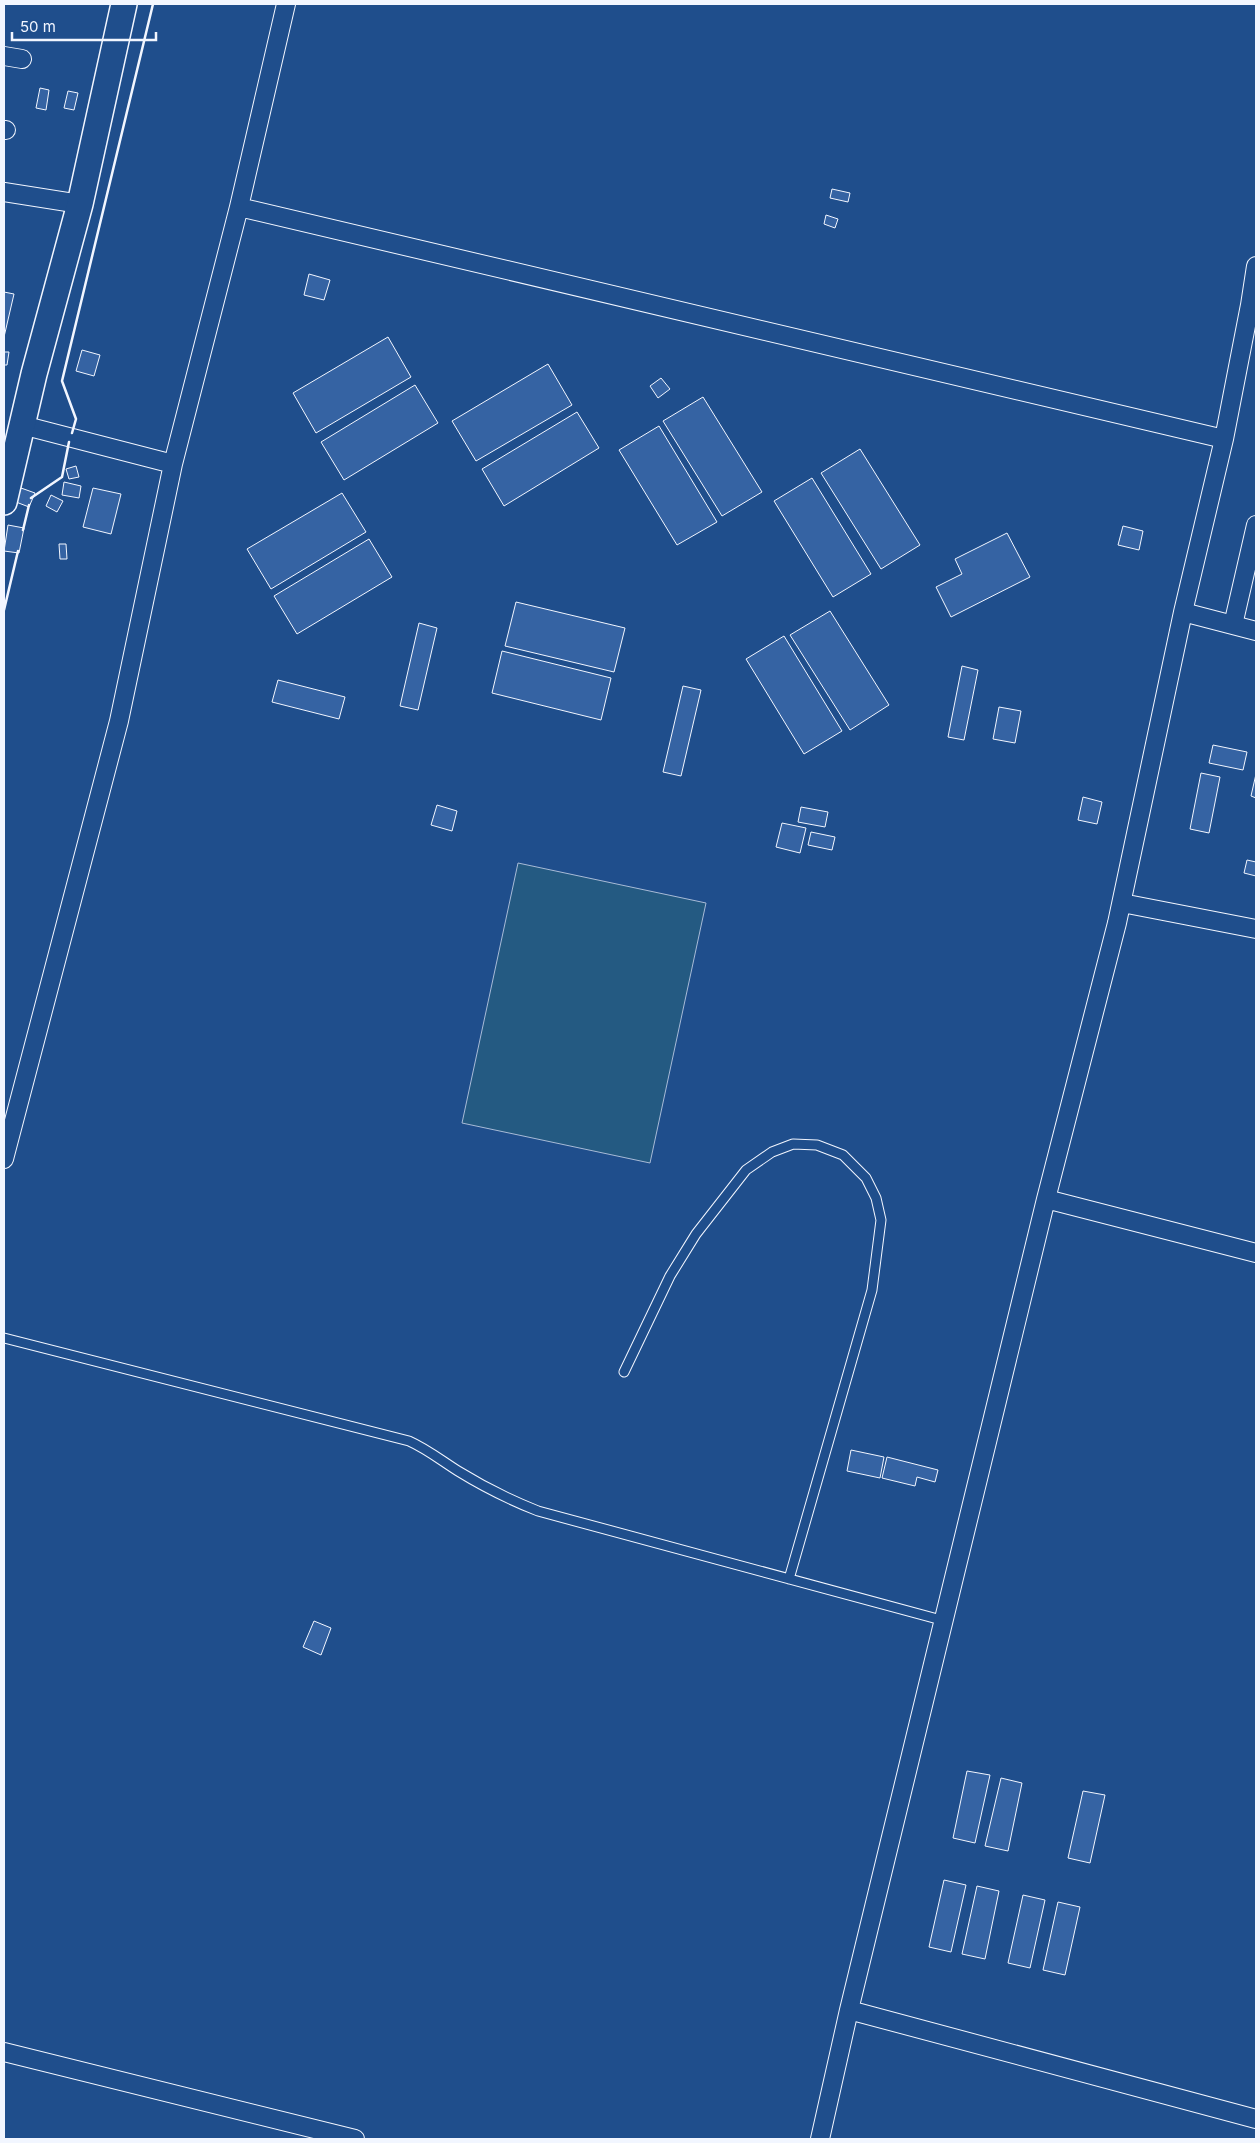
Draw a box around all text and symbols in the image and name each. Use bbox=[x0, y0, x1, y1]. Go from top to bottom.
scale bar bbox=[12, 10, 156, 42]
text: 50 m bbox=[20, 17, 56, 36]

